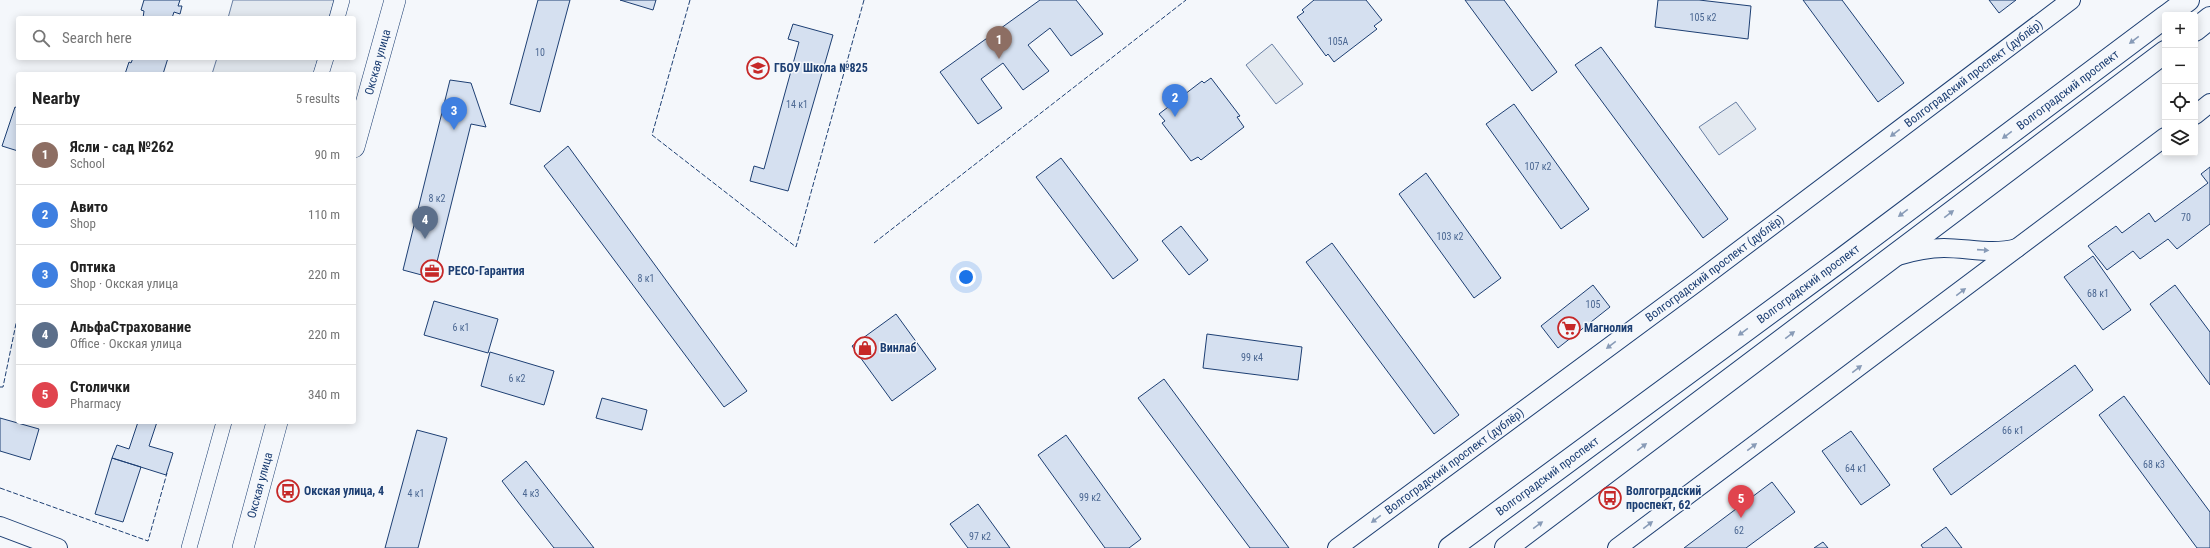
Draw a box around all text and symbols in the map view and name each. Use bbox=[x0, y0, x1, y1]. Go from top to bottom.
house number: 105 к2 bbox=[1690, 12, 1716, 23]
map controls bbox=[2162, 12, 2198, 156]
button: + bbox=[2162, 12, 2198, 48]
search box bbox=[16, 16, 356, 60]
street label: Волгоградский проспект (дублёр) bbox=[1902, 17, 2045, 130]
pin: 1 bbox=[986, 26, 1012, 59]
icon: search bbox=[30, 27, 52, 49]
street label: Окская улица bbox=[362, 28, 394, 97]
text: Search here bbox=[62, 29, 132, 47]
house number: 105А bbox=[1328, 36, 1349, 47]
one-way arrow bbox=[2128, 36, 2139, 45]
house number: 10 bbox=[535, 47, 545, 58]
street label: Волгоградский проспект bbox=[2014, 47, 2122, 133]
button: − bbox=[2162, 48, 2198, 84]
school or university icon: ГБОУ Школа №825 bbox=[745, 55, 771, 81]
place label: ГБОУ Школа №825 bbox=[774, 61, 868, 75]
pin: 2 bbox=[1162, 84, 1188, 117]
button: locate bbox=[2162, 84, 2198, 120]
text: Nearby bbox=[32, 88, 80, 108]
text: 5 results bbox=[296, 91, 340, 106]
pin: 3 bbox=[441, 97, 467, 130]
house number: 14 к1 bbox=[786, 99, 808, 110]
button: layers bbox=[2162, 120, 2198, 156]
one-way arrow bbox=[1889, 129, 1900, 137]
one-way arrow bbox=[2002, 131, 2013, 139]
text: Ясли - сад №262 bbox=[70, 138, 174, 156]
text: 1 bbox=[42, 147, 48, 162]
text: 90 m bbox=[314, 147, 340, 162]
text: School bbox=[70, 156, 105, 171]
house number: 107 к2 bbox=[1525, 161, 1551, 172]
house number: 8 к2 bbox=[429, 193, 446, 204]
text: Авито bbox=[70, 198, 108, 216]
pin: 4 bbox=[412, 206, 438, 239]
text: 2 bbox=[42, 207, 48, 222]
text: 110 m bbox=[308, 207, 340, 222]
one-way arrow bbox=[1898, 209, 1909, 217]
one-way arrow bbox=[1944, 210, 1955, 218]
street label: Волгоградский проспект (дублёр) bbox=[1643, 212, 1787, 325]
house number: 70 bbox=[2181, 212, 2191, 223]
text: Shop bbox=[70, 216, 96, 231]
house number: 103 к2 bbox=[1437, 231, 1463, 242]
street label: Волгоградский проспект bbox=[1754, 242, 1862, 327]
one-way arrow bbox=[1977, 247, 1989, 254]
text: Оптика bbox=[70, 258, 115, 276]
office icon: РЕСО-Гарантия bbox=[419, 258, 445, 284]
place label: РЕСО-Гарантия bbox=[448, 264, 525, 278]
text: 3 bbox=[42, 267, 48, 282]
text: 220 m bbox=[308, 267, 340, 282]
your location bbox=[956, 267, 976, 287]
house number: 8 к1 bbox=[638, 273, 654, 284]
text: Shop · Окская улица bbox=[70, 276, 178, 291]
one-way arrow bbox=[1955, 287, 1966, 296]
house number: 68 к1 bbox=[2087, 288, 2109, 299]
house number: 105 bbox=[1586, 299, 1600, 310]
supermarket icon: Магнолия bbox=[1556, 315, 1582, 341]
text: АльфаСтрахование bbox=[70, 318, 191, 336]
place label: Магнолия bbox=[1584, 321, 1633, 335]
house number: 6 к1 bbox=[453, 322, 469, 333]
text: 4 bbox=[42, 327, 48, 342]
text: 220 m bbox=[308, 327, 340, 342]
one-way arrow bbox=[1737, 328, 1748, 336]
one-way arrow bbox=[1784, 330, 1795, 339]
shop icon: Винлаб bbox=[852, 335, 878, 361]
text: Office · Окская улица bbox=[70, 336, 182, 351]
place label: Винлаб bbox=[880, 341, 916, 355]
one-way arrow bbox=[1606, 341, 1617, 349]
house number: 99 к4 bbox=[1241, 352, 1263, 363]
one-way arrow bbox=[1851, 365, 1862, 373]
house number: 6 к2 bbox=[509, 373, 526, 384]
text: Столички bbox=[70, 378, 130, 396]
text: 5 bbox=[42, 387, 48, 402]
text: 340 m bbox=[308, 387, 340, 402]
text: Pharmacy bbox=[70, 396, 121, 411]
street label: Волгоградский проспект (дублёр) bbox=[1382, 405, 1527, 517]
house number: 66 к1 bbox=[2002, 425, 2024, 436]
street label: Волгоградский проспект bbox=[1493, 434, 1602, 519]
one-way arrow bbox=[1636, 443, 1647, 452]
one-way arrow bbox=[1747, 443, 1758, 451]
street label: Окская улица bbox=[244, 451, 276, 520]
house number: 68 к3 bbox=[2143, 459, 2165, 470]
house number: 64 к1 bbox=[1845, 463, 1867, 474]
bus stop icon: Окская улица, 4 bbox=[275, 478, 301, 504]
place label: Окская улица, 4 bbox=[304, 484, 384, 498]
place label: Волгоградский проспект, 62 bbox=[1626, 484, 1701, 512]
bus stop icon: Волгоградский проспект, 62 bbox=[1597, 485, 1623, 511]
pin: 5 bbox=[1728, 485, 1754, 518]
house number: 4 к1 bbox=[408, 488, 424, 499]
house number: 4 к3 bbox=[523, 488, 540, 499]
house number: 99 к2 bbox=[1079, 492, 1101, 503]
one-way arrow bbox=[1370, 515, 1381, 524]
one-way arrow bbox=[1532, 521, 1543, 529]
one-way arrow bbox=[1643, 521, 1654, 529]
house number: 62 bbox=[1734, 525, 1744, 536]
house number: 97 к2 bbox=[969, 531, 991, 542]

